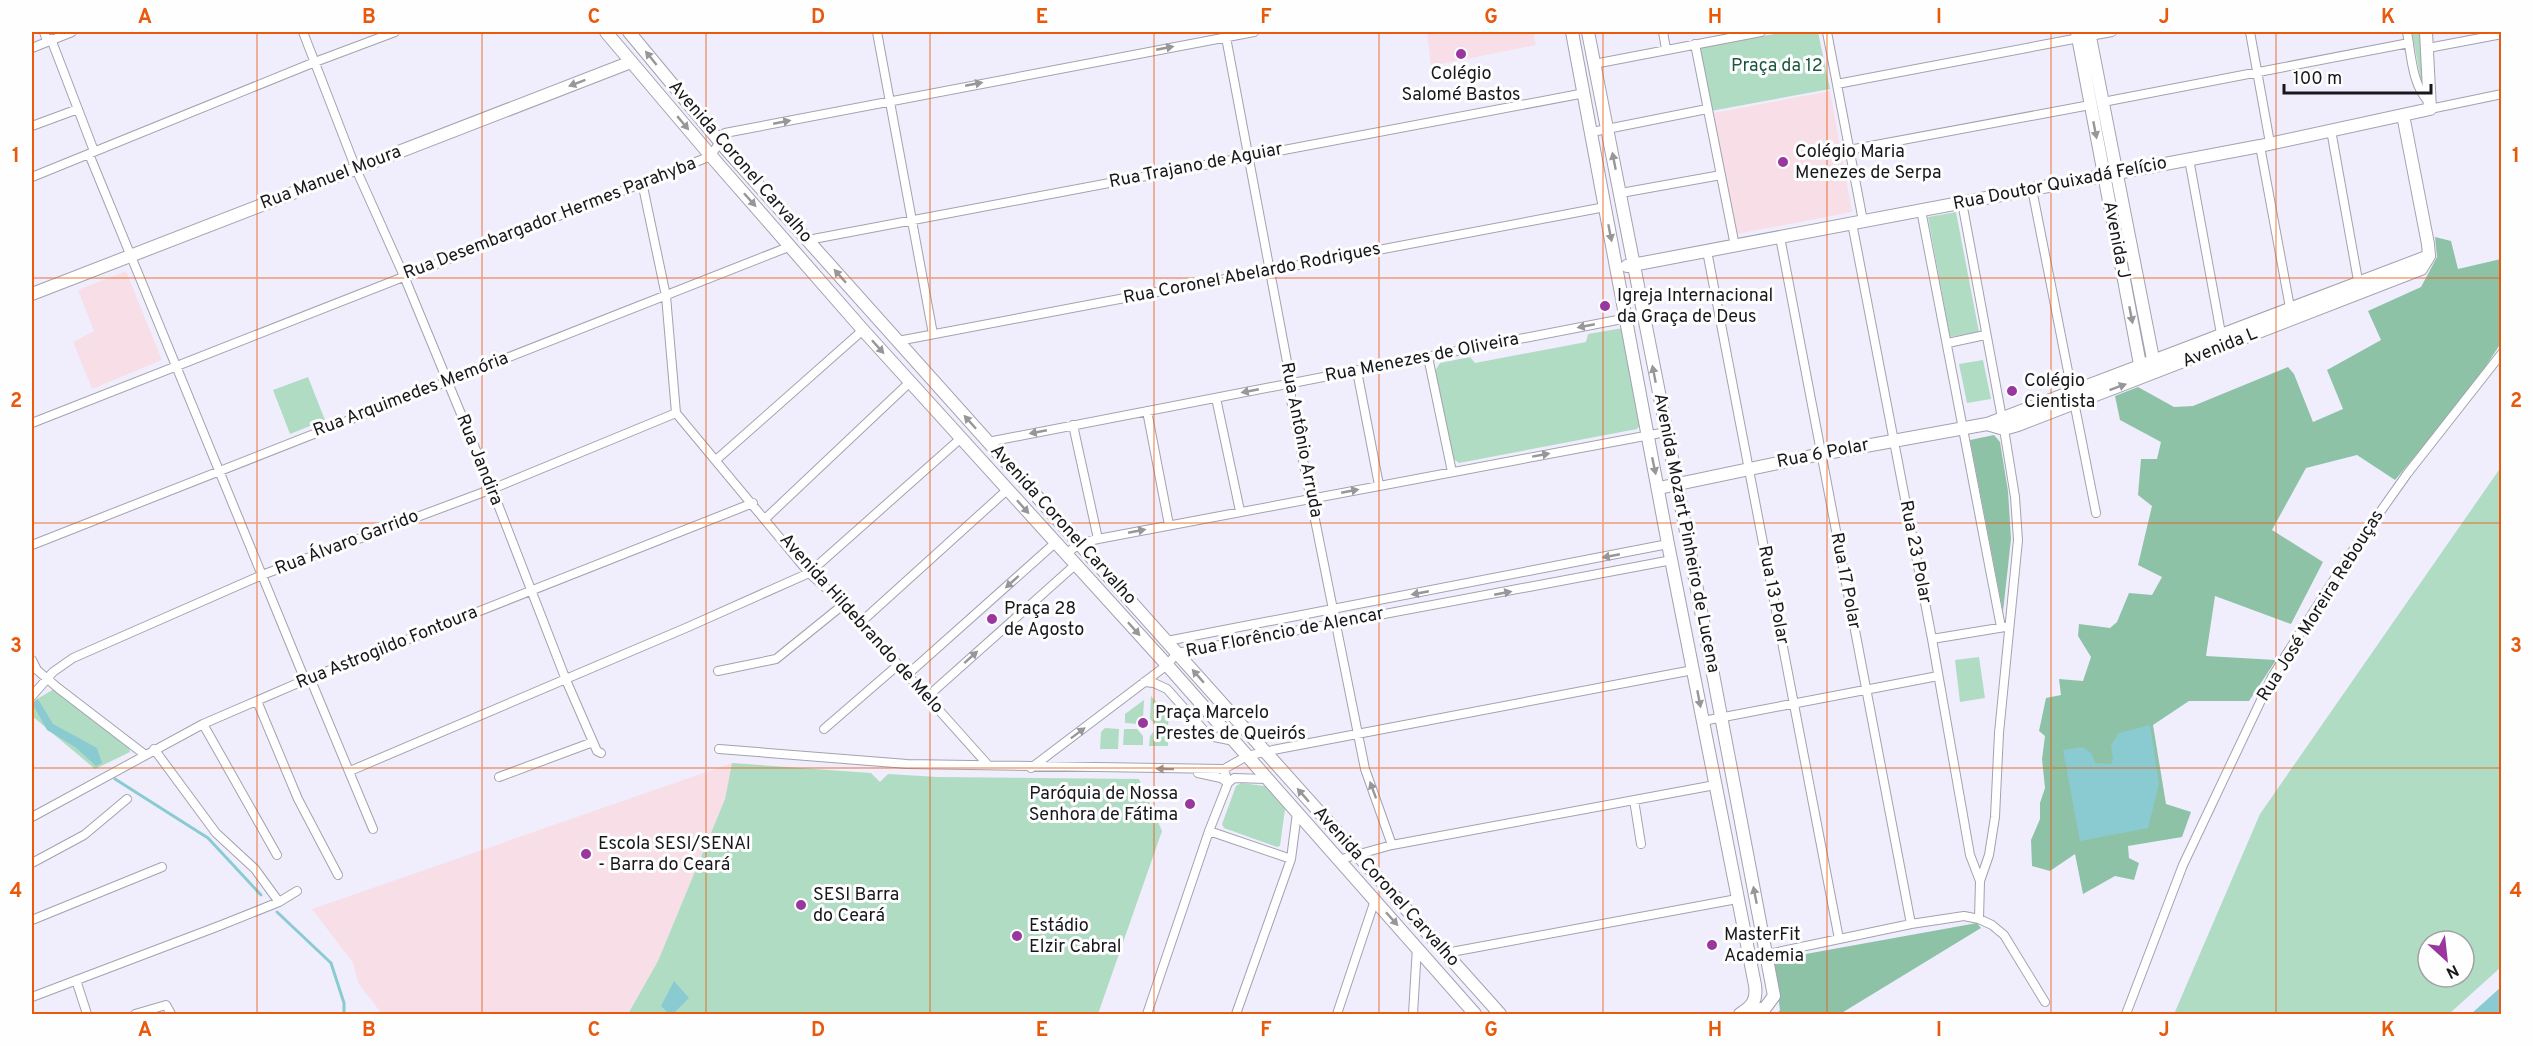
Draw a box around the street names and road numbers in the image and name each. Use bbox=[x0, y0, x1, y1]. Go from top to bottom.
street label: Avenida Coronel Carvalho bbox=[663, 76, 817, 248]
street label: Rua Trajano de Aguiar bbox=[1107, 138, 1285, 194]
street label: Rua Manuel Moura bbox=[257, 141, 405, 215]
street label: Rua Desembargador Hermes Parahyba bbox=[400, 152, 700, 286]
street label: Rua Doutor Quixadá Felício bbox=[1951, 152, 2169, 216]
street label: Avenida J bbox=[2097, 199, 2135, 281]
street label: Rua Coronel Abelardo Rodrigues bbox=[1121, 238, 1383, 310]
street label: Avenida L bbox=[2179, 323, 2261, 373]
street label: Rua Menezes de Oliveira bbox=[1323, 328, 1521, 388]
street label: Rua Arquimedes Memória bbox=[310, 347, 512, 443]
street label: Rua Antônio Arruda bbox=[1275, 360, 1327, 520]
street label: Avenida Mozart Pinheiro de Lucena bbox=[1648, 391, 1724, 675]
street label: Rua Jandira bbox=[450, 411, 508, 509]
street label: Rua 6 Polar bbox=[1775, 434, 1871, 474]
street label: Avenida Coronel Carvalho bbox=[985, 440, 1141, 610]
street label: Rua 23 Polar bbox=[1894, 498, 1936, 606]
street label: Rua Álvaro Garrido bbox=[271, 503, 422, 581]
street label: Rua José Moreira Rebouças bbox=[2253, 506, 2389, 706]
street label: Avenida Hildebrando de Melo bbox=[774, 529, 948, 719]
street label: Rua 17 Polar bbox=[1824, 531, 1866, 631]
street label: Rua 13 Polar bbox=[1752, 544, 1794, 646]
street label: Rua Astrogildo Fontoura bbox=[293, 601, 481, 695]
street label: Rua Florêncio de Alencar bbox=[1184, 602, 1386, 664]
street label: Avenida Coronel Carvalho bbox=[1308, 802, 1464, 972]

